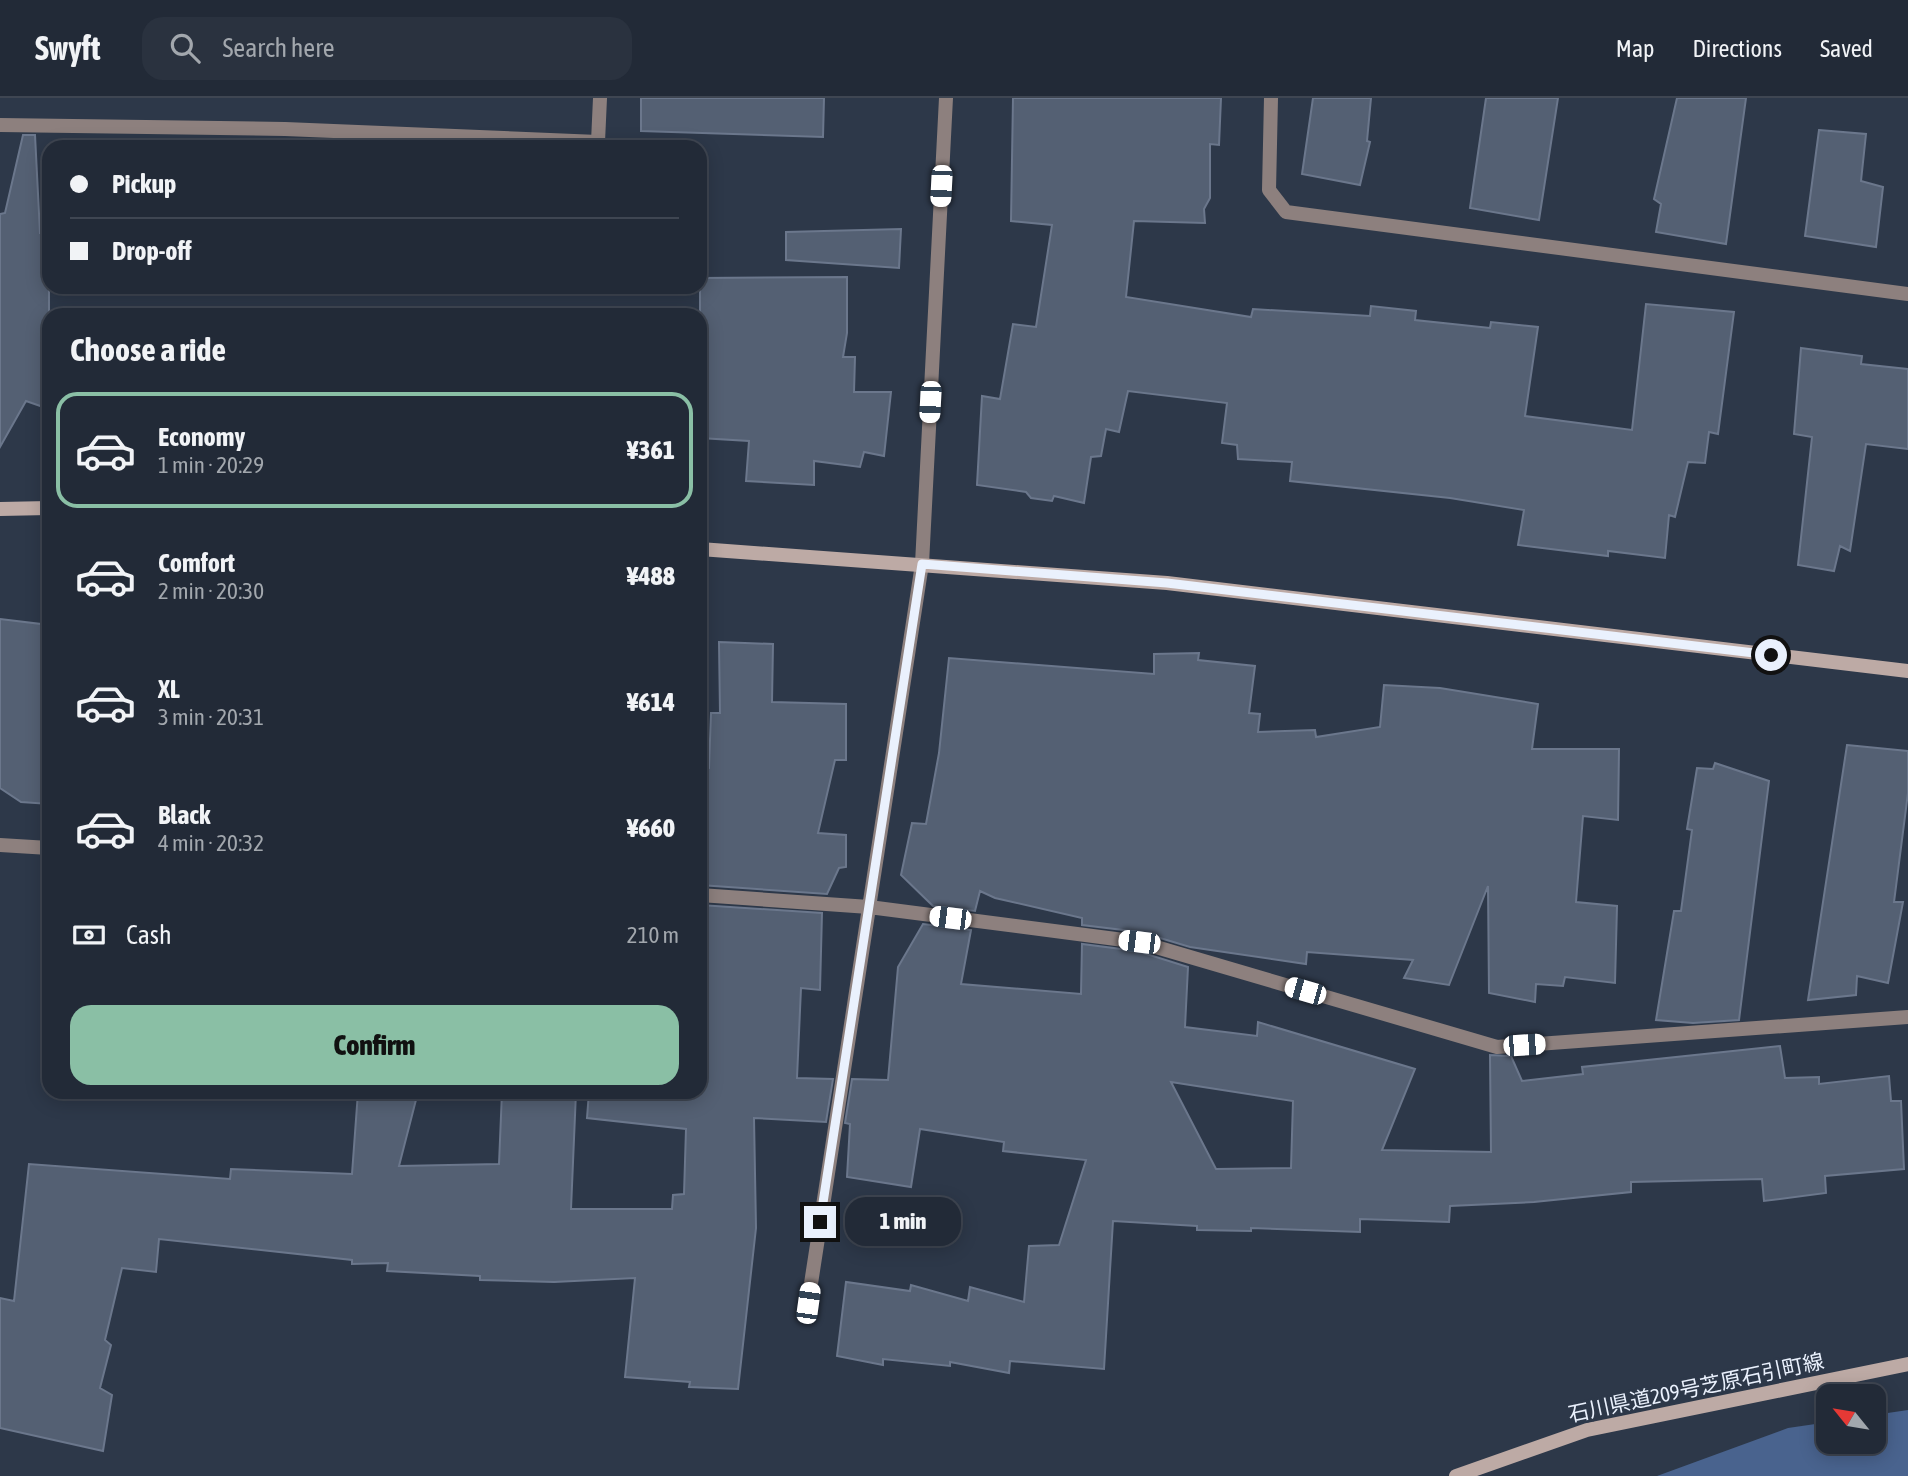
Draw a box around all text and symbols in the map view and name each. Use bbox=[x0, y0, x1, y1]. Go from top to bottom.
search box bbox=[142, 17, 632, 80]
text: Swyft bbox=[35, 29, 100, 67]
icon: search bbox=[166, 29, 204, 67]
text: Search here bbox=[222, 33, 335, 63]
text: Map bbox=[1616, 35, 1654, 62]
text: Directions bbox=[1692, 35, 1782, 62]
text: Saved bbox=[1820, 35, 1873, 62]
car bbox=[930, 164, 953, 208]
text: Pickup bbox=[112, 169, 176, 199]
text: Drop-off bbox=[112, 236, 192, 266]
text: Choose a ride bbox=[70, 331, 226, 368]
car bbox=[919, 380, 942, 424]
icon: car bbox=[74, 419, 137, 482]
text: Economy bbox=[158, 422, 245, 452]
text: ¥361 bbox=[627, 435, 675, 465]
text: 1 min · 20:29 bbox=[158, 452, 264, 478]
icon: car bbox=[74, 545, 137, 608]
text: Comfort bbox=[158, 548, 235, 578]
text: ¥488 bbox=[627, 561, 675, 591]
text: 2 min · 20:30 bbox=[158, 578, 264, 604]
route start bbox=[1755, 639, 1787, 671]
icon: car bbox=[74, 671, 137, 734]
text: XL bbox=[158, 674, 180, 704]
text: ¥614 bbox=[627, 687, 675, 717]
text: 3 min · 20:31 bbox=[158, 704, 264, 730]
icon: car bbox=[74, 797, 137, 860]
text: Black bbox=[158, 800, 210, 830]
text: ¥660 bbox=[627, 813, 675, 843]
text: 4 min · 20:32 bbox=[158, 830, 264, 856]
car bbox=[928, 905, 973, 931]
icon: cash bbox=[70, 916, 108, 954]
text: Cash bbox=[126, 920, 172, 950]
text: 210 m bbox=[627, 922, 679, 948]
car bbox=[1117, 929, 1162, 955]
car bbox=[1282, 975, 1329, 1007]
button: Confirm bbox=[70, 1005, 679, 1085]
car bbox=[1503, 1033, 1546, 1057]
callout: 1 min bbox=[844, 1198, 960, 1246]
route end bbox=[804, 1206, 836, 1238]
text: 1 min bbox=[880, 1208, 926, 1234]
car bbox=[795, 1281, 822, 1325]
street label: 石川県道209号芝原石引町線 bbox=[1566, 1348, 1826, 1426]
north arrow bbox=[1816, 1384, 1886, 1454]
map controls bbox=[1816, 1384, 1886, 1454]

